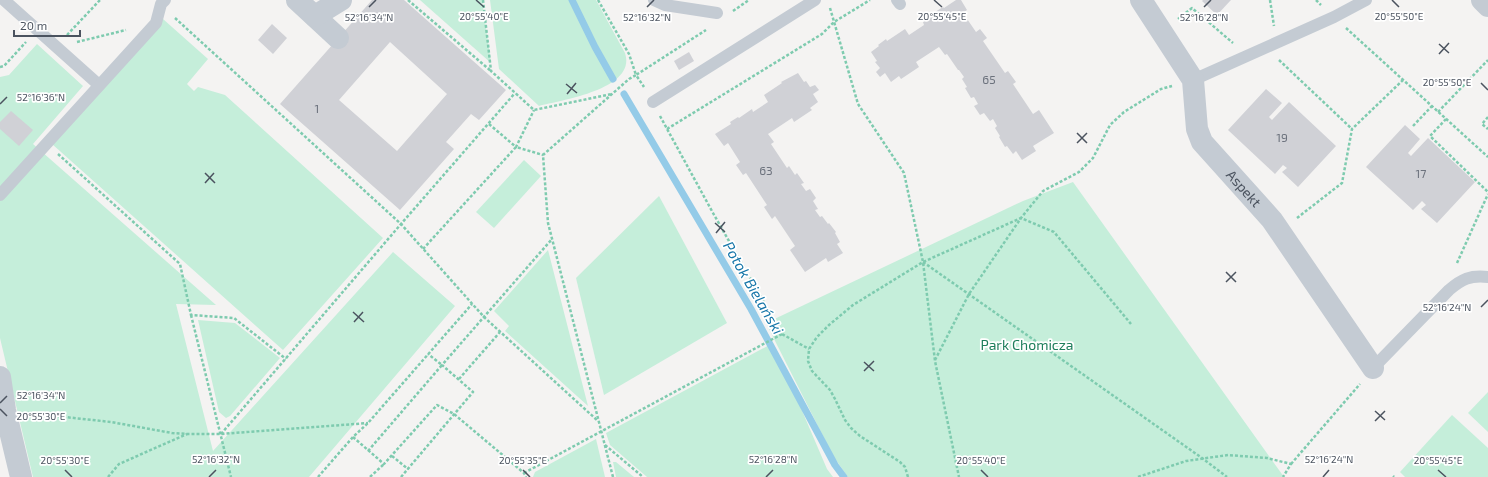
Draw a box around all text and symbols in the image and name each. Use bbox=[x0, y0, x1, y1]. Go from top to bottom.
text: 20°55'40"E bbox=[459, 10, 509, 22]
text: 20°55'45"E bbox=[918, 10, 967, 22]
text: 20°55'50"E bbox=[1375, 10, 1424, 22]
text: 52°16'34"N bbox=[345, 11, 393, 23]
text: 52°16'32"N bbox=[623, 11, 671, 23]
text: 52°16'28"N bbox=[1180, 11, 1228, 23]
scale bar bbox=[14, 12, 80, 38]
text: 20 m bbox=[20, 18, 47, 32]
house number: 65 bbox=[982, 72, 996, 86]
text: 20°55'50"E bbox=[1423, 76, 1472, 88]
text: 52°16'36"N bbox=[17, 91, 65, 103]
house number: 1 bbox=[315, 101, 319, 115]
house number: 19 bbox=[1276, 130, 1288, 144]
house number: 63 bbox=[759, 163, 773, 177]
street label: Aspekt bbox=[1223, 166, 1265, 210]
house number: 17 bbox=[1416, 166, 1426, 180]
water label: Potok Bielański bbox=[720, 238, 788, 337]
text: 52°16'24"N bbox=[1423, 301, 1471, 313]
park label: Park Chomicza bbox=[980, 336, 1074, 353]
text: 52°16'34"N bbox=[17, 389, 65, 401]
text: 20°55'30"E bbox=[17, 410, 66, 422]
text: 52°16'32"N bbox=[192, 453, 240, 465]
text: 52°16'28"N bbox=[749, 453, 797, 465]
text: 52°16'24"N bbox=[1305, 453, 1353, 465]
text: 20°55'30"E bbox=[41, 454, 90, 466]
text: 20°55'35"E bbox=[499, 454, 547, 466]
text: 20°55'40"E bbox=[956, 454, 1006, 466]
text: 20°55'45"E bbox=[1414, 454, 1463, 466]

